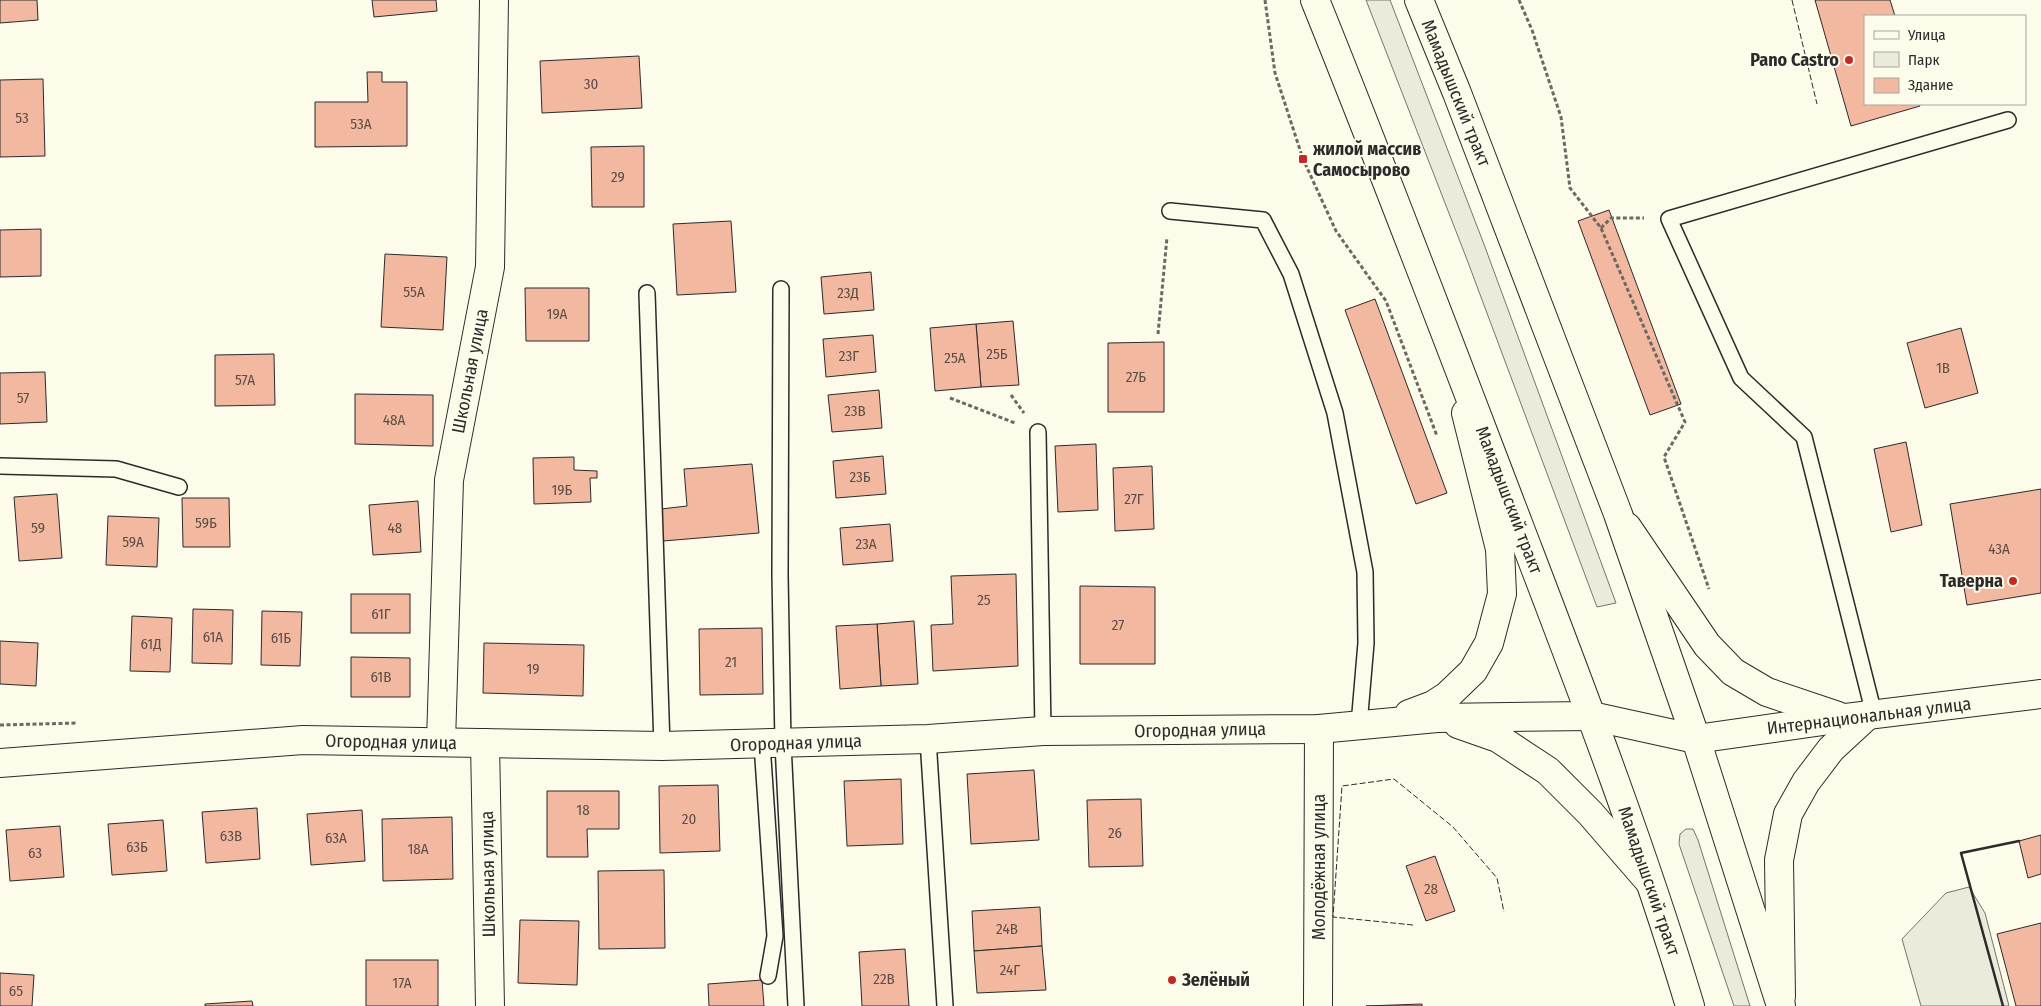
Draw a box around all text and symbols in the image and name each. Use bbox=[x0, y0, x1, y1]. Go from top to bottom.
legend bbox=[1864, 15, 2026, 105]
street label: Мамадышский тракт bbox=[1417, 16, 1496, 170]
text: Улица bbox=[1907, 26, 1946, 44]
place label: Pano Castro bbox=[1750, 49, 1839, 71]
text: Парк bbox=[1908, 51, 1939, 69]
marker: Pano Castro bbox=[1843, 54, 1855, 66]
house number: 30 bbox=[584, 75, 598, 93]
text: Здание bbox=[1908, 76, 1954, 94]
house number: 53 bbox=[15, 109, 29, 127]
house number: 53А bbox=[350, 115, 372, 133]
place label: жилой массив Самосырово bbox=[1312, 138, 1421, 181]
marker: жилой массив Самосырово bbox=[1297, 153, 1309, 165]
house number: 29 bbox=[611, 168, 625, 186]
house number: 55А bbox=[403, 283, 425, 301]
house number: 23Д bbox=[837, 284, 859, 302]
house number: 19А bbox=[547, 305, 568, 323]
street label: Школьная улица bbox=[447, 307, 493, 435]
house number: 25Б bbox=[986, 345, 1008, 363]
house number: 23Г bbox=[839, 347, 859, 365]
house number: 25А bbox=[944, 349, 966, 367]
house number: 1В bbox=[1936, 359, 1950, 377]
house number: 27Б bbox=[1126, 368, 1146, 386]
house number: 57А bbox=[235, 371, 255, 389]
house number: 57 bbox=[17, 389, 29, 407]
house number: 23В bbox=[844, 402, 866, 420]
house number: 48А bbox=[383, 411, 405, 429]
street label: Мамадышский тракт bbox=[1471, 423, 1548, 578]
house number: 23Б bbox=[849, 468, 871, 486]
house number: 19Б bbox=[551, 481, 573, 499]
house number: 27Г bbox=[1124, 490, 1144, 508]
house number: 59Б bbox=[195, 514, 217, 532]
house number: 59 bbox=[31, 519, 45, 537]
house number: 48 bbox=[388, 519, 402, 537]
house number: 59А bbox=[122, 533, 144, 551]
house number: 23А bbox=[855, 535, 877, 553]
house number: 43А bbox=[1988, 540, 2010, 558]
place label: Таверна bbox=[1940, 570, 2003, 592]
marker: Таверна bbox=[2007, 575, 2019, 587]
house number: 25 bbox=[977, 591, 991, 609]
house number: 61Г bbox=[371, 605, 391, 623]
house number: 27 bbox=[1112, 616, 1124, 634]
house number: 61А bbox=[203, 628, 223, 646]
house number: 61Б bbox=[271, 629, 291, 647]
house number: 61Д bbox=[141, 635, 161, 653]
house number: 21 bbox=[725, 653, 737, 671]
house number: 19 bbox=[526, 660, 540, 678]
house number: 61В bbox=[371, 668, 391, 686]
street label: Интернациональная улица bbox=[1766, 693, 1973, 739]
street label: Огородная улица bbox=[1134, 718, 1266, 742]
street label: Огородная улица bbox=[325, 730, 457, 754]
street label: Огородная улица bbox=[730, 730, 862, 756]
street label: Молодёжная улица bbox=[1308, 794, 1330, 940]
house number: 18 bbox=[576, 801, 590, 819]
street label: Мамадышский тракт bbox=[1613, 804, 1685, 959]
street label: Школьная улица bbox=[476, 810, 500, 938]
house number: 20 bbox=[682, 810, 696, 828]
house number: 26 bbox=[1108, 824, 1122, 842]
house number: 63В bbox=[220, 827, 242, 845]
house number: 63А bbox=[325, 829, 347, 847]
house number: 63Б bbox=[126, 838, 148, 856]
house number: 18А bbox=[407, 840, 429, 858]
house number: 63 bbox=[28, 844, 42, 862]
house number: 28 bbox=[1424, 880, 1438, 898]
house number: 24В bbox=[996, 920, 1018, 938]
house number: 24Г bbox=[1000, 961, 1020, 979]
place label: Зелёный bbox=[1181, 969, 1250, 991]
house number: 22В bbox=[873, 970, 895, 988]
house number: 17А bbox=[392, 974, 412, 992]
marker: Зелёный bbox=[1166, 974, 1178, 986]
house number: 65 bbox=[9, 982, 23, 1000]

